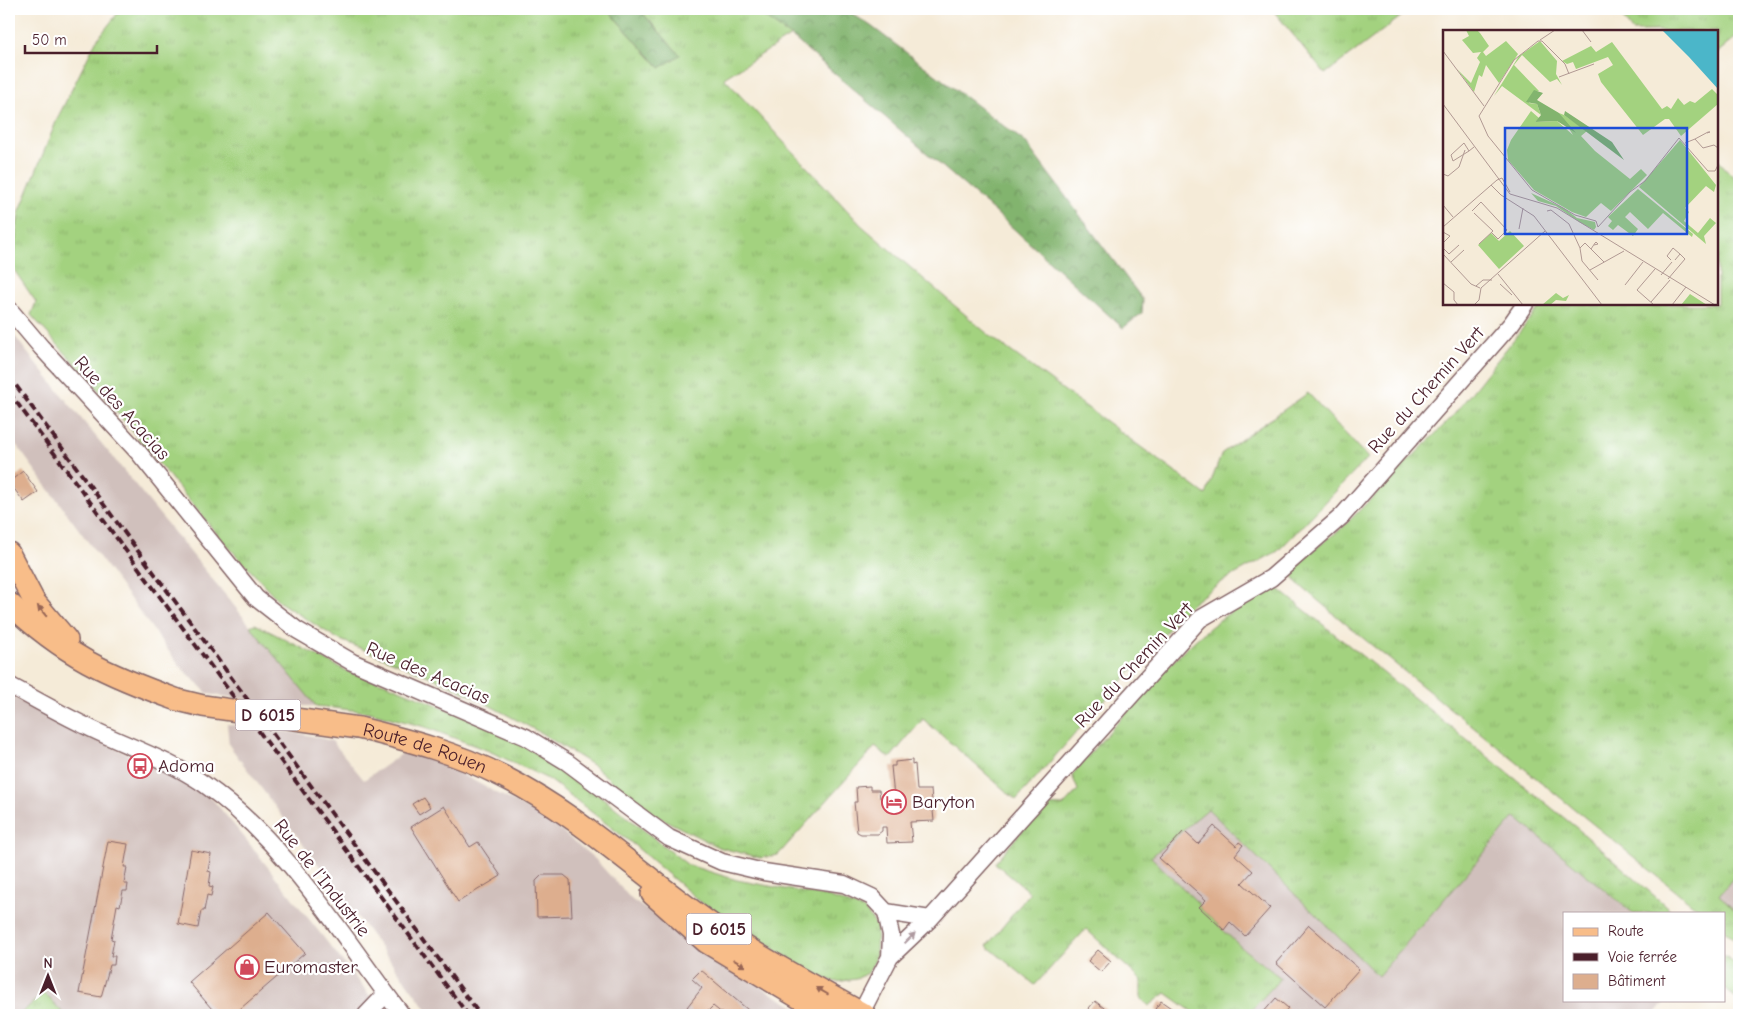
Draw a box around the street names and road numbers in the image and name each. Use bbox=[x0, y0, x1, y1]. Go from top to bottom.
street label: Rue du Chemin Vert bbox=[1363, 322, 1489, 458]
street label: Rue des Acacias bbox=[70, 352, 174, 464]
street label: Rue du Chemin Vert bbox=[1070, 598, 1198, 732]
street label: Rue des Acacias bbox=[363, 637, 493, 709]
road number: D 6015 bbox=[236, 700, 300, 730]
street label: Route de Rouen bbox=[361, 718, 490, 778]
street label: Rue de l'Industrie bbox=[269, 815, 375, 941]
road number: D 6015 bbox=[686, 914, 752, 944]

